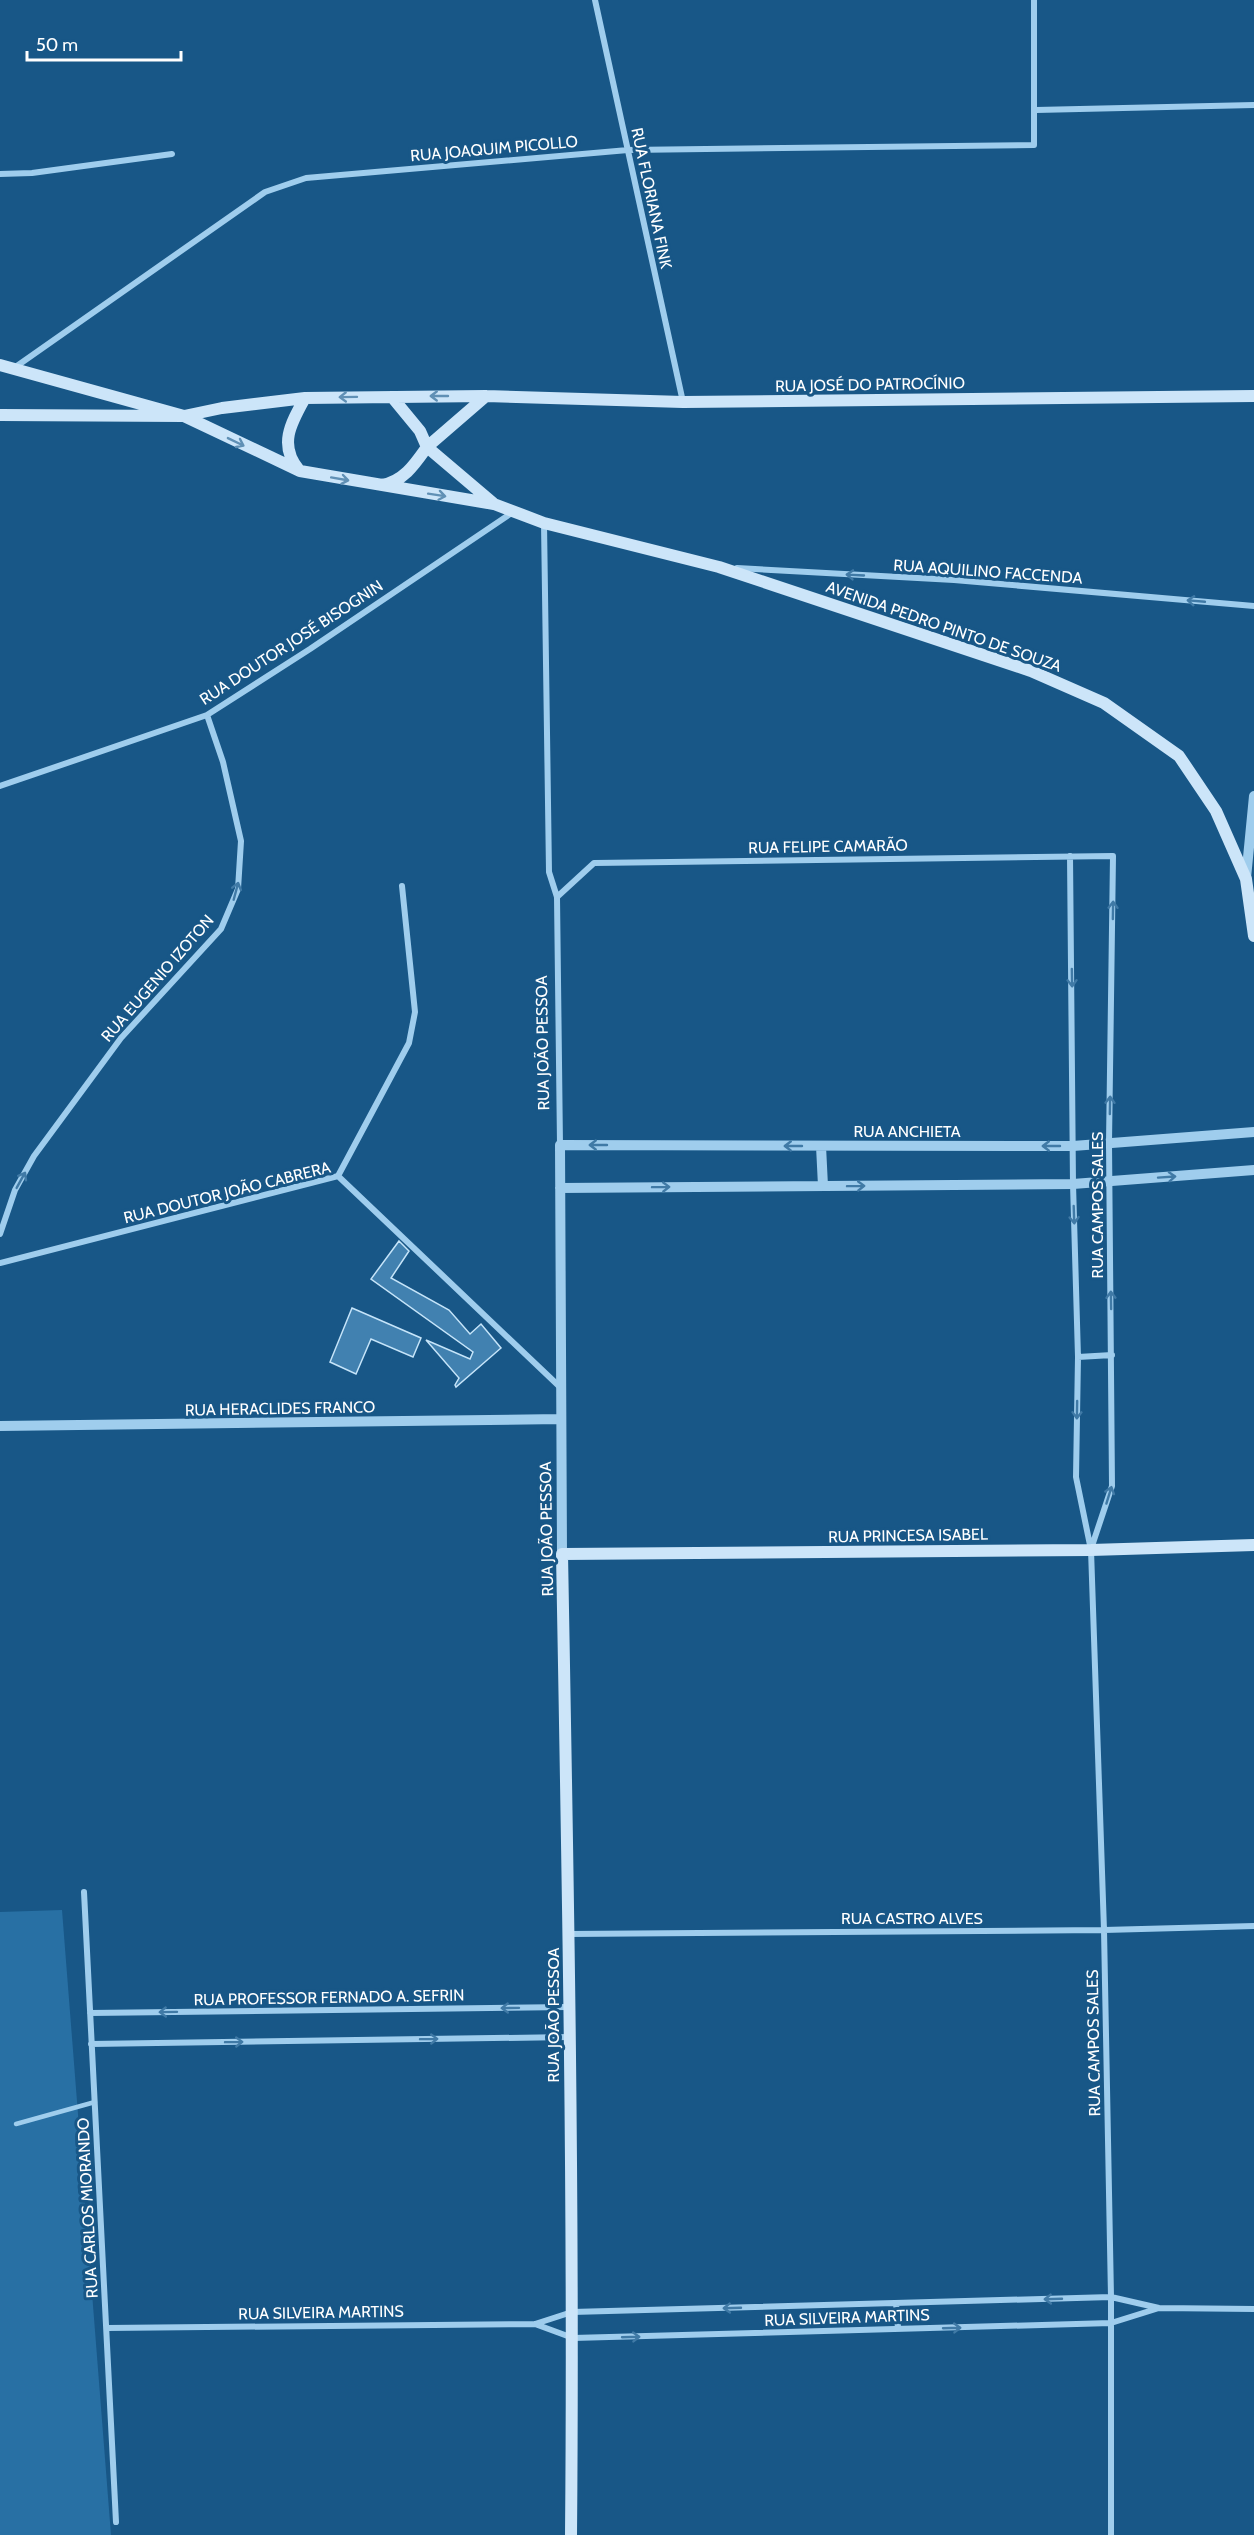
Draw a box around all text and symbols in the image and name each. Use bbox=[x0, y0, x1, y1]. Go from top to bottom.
scale bar bbox=[27, 24, 182, 62]
text: 50 m bbox=[36, 34, 78, 56]
street label: RUA FLORIANA FINK bbox=[627, 126, 676, 270]
street label: RUA JOAQUIM PICOLLO bbox=[410, 132, 579, 165]
street label: RUA JOSÉ DO PATROCÍNIO bbox=[775, 373, 965, 396]
one-way arrow bbox=[429, 390, 449, 402]
one-way arrow bbox=[339, 391, 359, 403]
one-way arrow bbox=[227, 437, 245, 449]
one-way arrow bbox=[330, 473, 350, 484]
one-way arrow bbox=[427, 489, 446, 500]
street label: RUA AQUILINO FACCENDA bbox=[893, 555, 1083, 588]
one-way arrow bbox=[845, 569, 865, 580]
street label: RUA DOUTOR JOSÉ BISOGNIN bbox=[196, 576, 386, 709]
street label: AVENIDA PEDRO PINTO DE SOUZA bbox=[824, 577, 1064, 676]
one-way arrow bbox=[1186, 595, 1206, 606]
street label: RUA FELIPE CAMARÃO bbox=[748, 836, 908, 857]
one-way arrow bbox=[230, 882, 242, 901]
one-way arrow bbox=[1107, 901, 1118, 921]
street label: RUA EUGENIO IZOTON bbox=[97, 911, 218, 1046]
one-way arrow bbox=[1066, 967, 1077, 987]
street label: RUA JOÃO PESSOA bbox=[532, 975, 553, 1111]
one-way arrow bbox=[1104, 1096, 1116, 1116]
street label: RUA ANCHIETA bbox=[853, 1122, 961, 1141]
street label: RUA CAMPOS SALES bbox=[1088, 1132, 1107, 1278]
one-way arrow bbox=[588, 1139, 608, 1151]
one-way arrow bbox=[783, 1140, 803, 1151]
one-way arrow bbox=[1041, 1140, 1061, 1152]
street label: RUA DOUTOR JOÃO CABRERA bbox=[122, 1157, 333, 1227]
one-way arrow bbox=[1157, 1171, 1177, 1182]
one-way arrow bbox=[15, 1172, 27, 1189]
one-way arrow bbox=[845, 1180, 865, 1192]
one-way arrow bbox=[650, 1182, 670, 1193]
one-way arrow bbox=[1069, 1204, 1080, 1224]
one-way arrow bbox=[1105, 1291, 1117, 1311]
street label: RUA HERACLIDES FRANCO bbox=[185, 1397, 375, 1420]
one-way arrow bbox=[1072, 1399, 1083, 1419]
street label: RUA JOÃO PESSOA bbox=[536, 1461, 557, 1597]
one-way arrow bbox=[1104, 1486, 1115, 1505]
street label: RUA PRINCESA ISABEL bbox=[828, 1525, 988, 1546]
street label: RUA CASTRO ALVES bbox=[841, 1909, 983, 1928]
street label: RUA JOÃO PESSOA bbox=[544, 1947, 563, 2082]
street label: RUA CAMPOS SALES bbox=[1083, 1969, 1104, 2117]
street label: RUA PROFESSOR FERNADO A. SEFRIN bbox=[193, 1986, 465, 2009]
one-way arrow bbox=[500, 2002, 520, 2014]
one-way arrow bbox=[158, 2006, 178, 2018]
one-way arrow bbox=[418, 2033, 438, 2045]
one-way arrow bbox=[223, 2036, 243, 2048]
street label: RUA CARLOS MIORANDO bbox=[73, 2117, 102, 2299]
one-way arrow bbox=[1043, 2293, 1063, 2305]
street label: RUA SILVEIRA MARTINS bbox=[238, 2302, 404, 2323]
one-way arrow bbox=[722, 2302, 742, 2314]
street label: RUA SILVEIRA MARTINS bbox=[764, 2305, 930, 2330]
one-way arrow bbox=[941, 2322, 961, 2334]
one-way arrow bbox=[621, 2331, 641, 2342]

